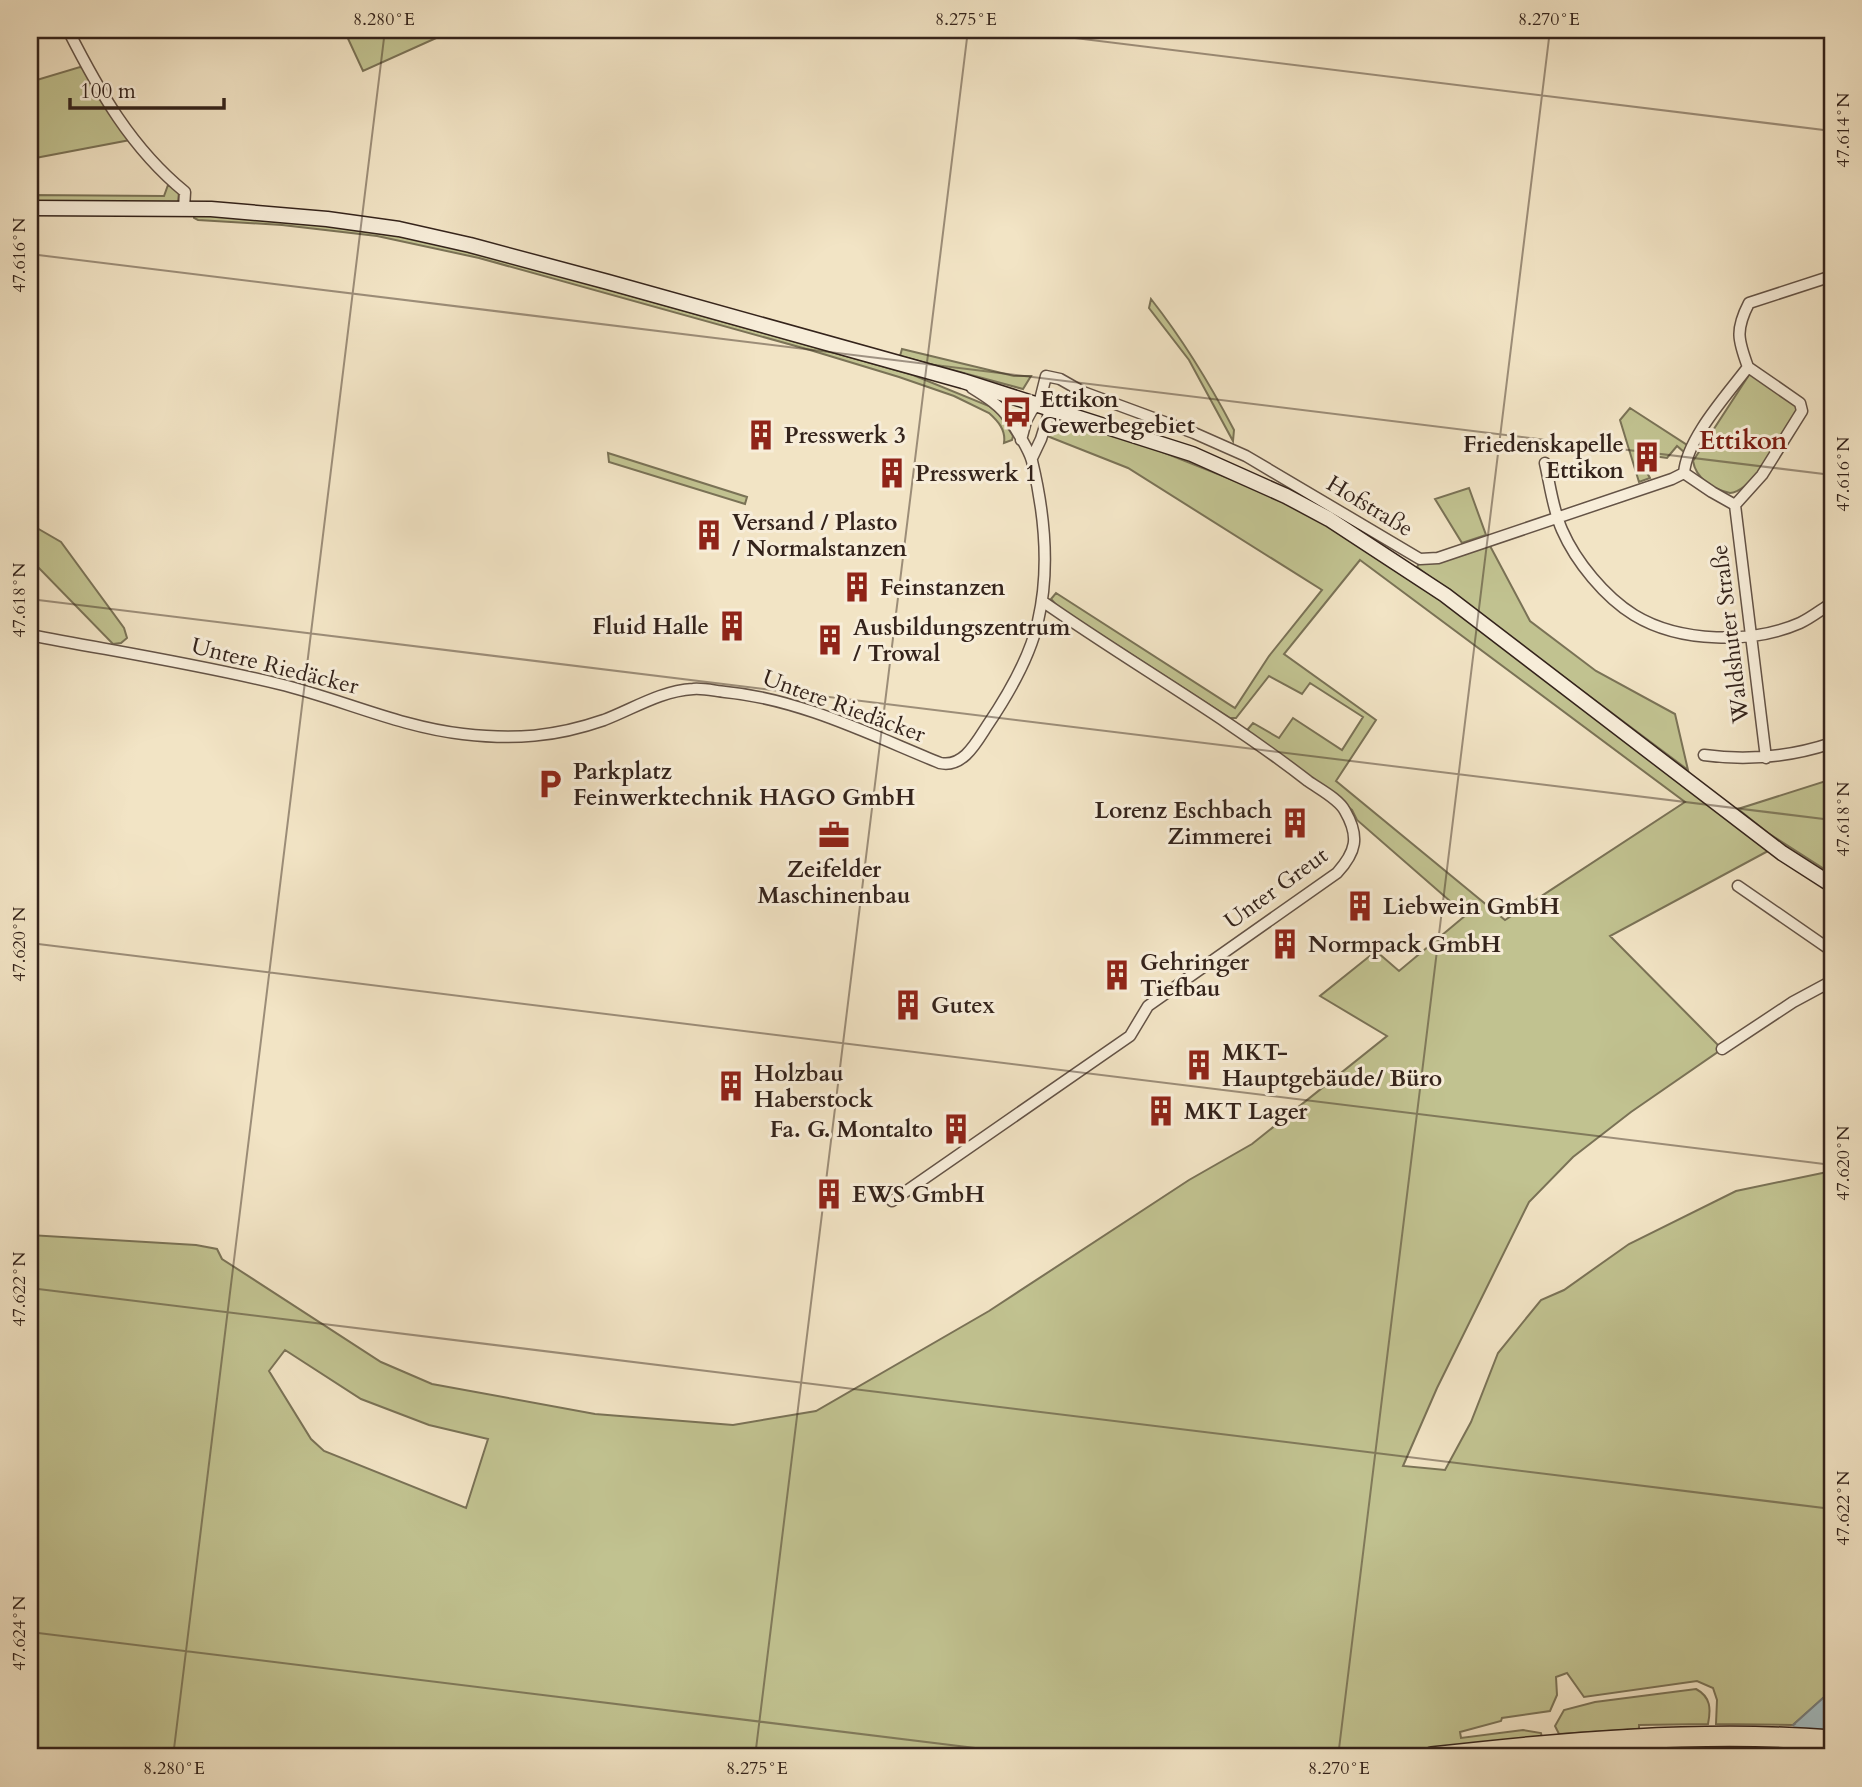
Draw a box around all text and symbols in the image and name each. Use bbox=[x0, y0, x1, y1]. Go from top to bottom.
text: 8.280°E bbox=[353, 7, 415, 32]
text: 8.275°E bbox=[935, 7, 997, 32]
text: 8.270°E bbox=[1518, 7, 1580, 32]
scale bar bbox=[70, 66, 224, 110]
text: 100 m bbox=[80, 77, 136, 106]
text: 47.614°N bbox=[1831, 92, 1856, 168]
text: 47.616°N bbox=[7, 217, 32, 293]
place label: Ettikon Gewerbegebiet bbox=[1040, 384, 1195, 441]
bus stop icon: Ettikon Gewerbegebiet bbox=[1000, 395, 1034, 429]
building icon: Presswerk 3 bbox=[744, 418, 778, 452]
place label: Presswerk 3 bbox=[784, 420, 906, 451]
district label: Ettikon bbox=[1699, 423, 1788, 458]
place label: Friedenskapelle Ettikon bbox=[1463, 429, 1624, 486]
text: 47.616°N bbox=[1831, 436, 1856, 512]
building icon: Friedenskapelle Ettikon bbox=[1630, 440, 1664, 474]
building icon: Presswerk 1 bbox=[875, 456, 909, 490]
place label: Presswerk 1 bbox=[915, 458, 1037, 489]
street label: Hofstraße bbox=[1321, 468, 1419, 544]
place label: Versand / Plasto / Normalstanzen bbox=[732, 507, 907, 564]
building icon: Versand / Plasto / Normalstanzen bbox=[692, 518, 726, 552]
street label: Waldshuter Straße bbox=[1704, 543, 1756, 726]
text: 47.618°N bbox=[7, 562, 32, 638]
building icon: Feinstanzen bbox=[840, 570, 874, 604]
place label: Feinstanzen bbox=[880, 572, 1006, 603]
building icon: Fluid Halle bbox=[715, 609, 749, 643]
place label: Fluid Halle bbox=[592, 611, 709, 642]
place label: Ausbildungszentrum / Trowal bbox=[853, 612, 1071, 669]
building icon: Ausbildungszentrum / Trowal bbox=[813, 623, 847, 657]
street label: Untere Riedäcker bbox=[188, 630, 363, 702]
street label: Untere Riedäcker bbox=[758, 662, 930, 750]
place label: Parkplatz Feinwerktechnik HAGO GmbH bbox=[573, 756, 915, 813]
parking icon: Parkplatz Feinwerktechnik HAGO GmbH bbox=[533, 767, 567, 801]
text: 47.618°N bbox=[1831, 781, 1856, 857]
place label: Lorenz Eschbach Zimmerei bbox=[1095, 795, 1272, 852]
building icon: Lorenz Eschbach Zimmerei bbox=[1278, 806, 1312, 840]
office icon: Zeifelder Maschinenbau bbox=[817, 818, 851, 852]
street label: Unter Greut bbox=[1218, 840, 1334, 936]
place label: Zeifelder Maschinenbau bbox=[758, 854, 910, 911]
building icon: Liebwein GmbH bbox=[1343, 889, 1377, 923]
place label: Liebwein GmbH bbox=[1383, 891, 1560, 922]
text: 47.620°N bbox=[7, 906, 32, 982]
building icon: Normpack GmbH bbox=[1268, 927, 1302, 961]
place label: Normpack GmbH bbox=[1308, 929, 1501, 960]
place label: Gehringer Tiefbau bbox=[1140, 947, 1250, 1004]
building icon: Gehringer Tiefbau bbox=[1100, 958, 1134, 992]
building icon: Gutex bbox=[891, 988, 925, 1022]
place label: Gutex bbox=[931, 990, 995, 1021]
place label: MKT- Hauptgebäude/ Büro bbox=[1222, 1037, 1442, 1094]
building icon: MKT- Hauptgebäude/ Büro bbox=[1182, 1048, 1216, 1082]
place label: Holzbau Haberstock bbox=[754, 1058, 874, 1115]
building icon: Holzbau Haberstock bbox=[714, 1069, 748, 1103]
building icon: MKT Lager bbox=[1144, 1094, 1178, 1128]
place label: MKT Lager bbox=[1184, 1096, 1308, 1127]
building icon: Fa. G. Montalto bbox=[939, 1112, 973, 1146]
place label: Fa. G. Montalto bbox=[770, 1114, 933, 1145]
text: 47.620°N bbox=[1831, 1125, 1856, 1201]
building icon: EWS GmbH bbox=[812, 1177, 846, 1211]
place label: EWS GmbH bbox=[852, 1179, 985, 1210]
text: 47.622°N bbox=[7, 1251, 32, 1327]
text: 47.622°N bbox=[1831, 1470, 1856, 1546]
text: 47.624°N bbox=[7, 1595, 32, 1671]
text: 8.280°E bbox=[143, 1756, 205, 1781]
text: 8.275°E bbox=[726, 1756, 788, 1781]
text: 8.270°E bbox=[1308, 1756, 1370, 1781]

